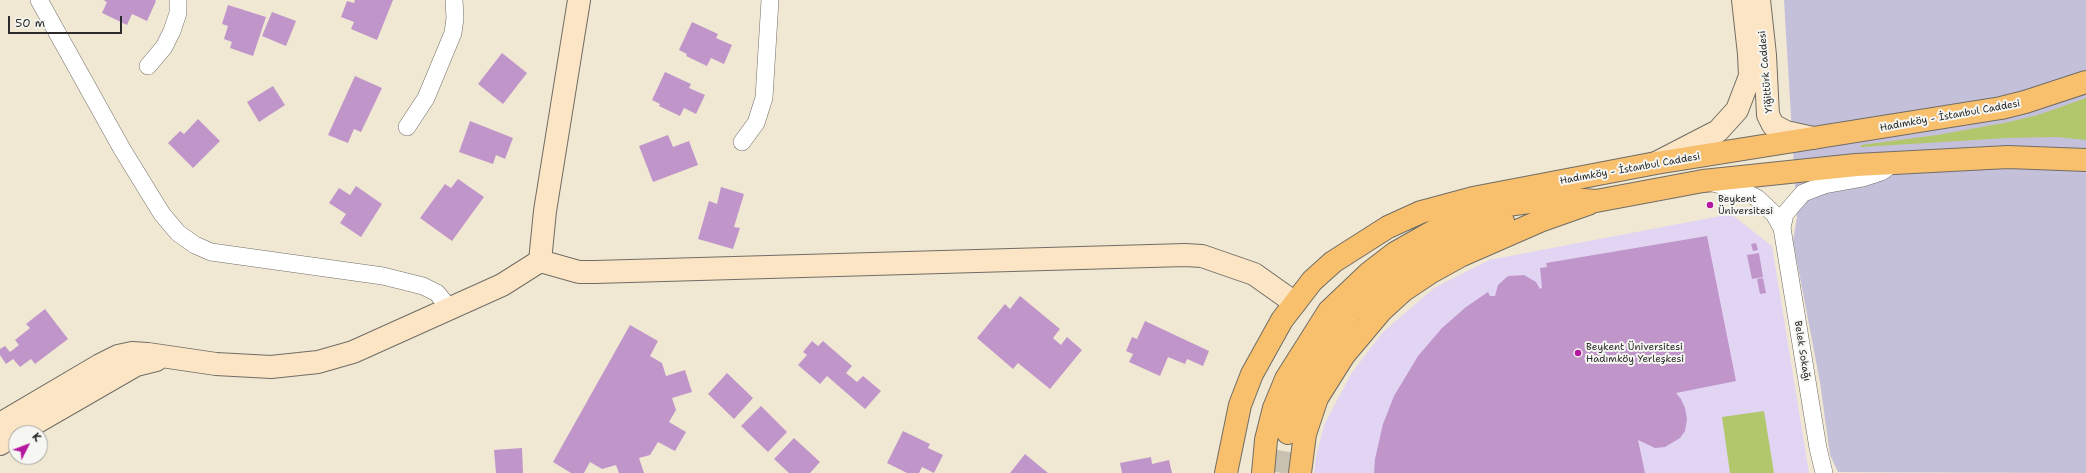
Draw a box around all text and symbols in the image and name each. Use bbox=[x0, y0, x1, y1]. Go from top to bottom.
scale bar bbox=[10, 8, 124, 34]
text: 50 m bbox=[15, 15, 45, 31]
street label: Yiğittürk Caddesi bbox=[1756, 30, 1776, 114]
street label: Hadımköy - İstanbul Caddesi bbox=[1879, 98, 2021, 134]
street label: Hadımköy - İstanbul Caddesi bbox=[1559, 151, 1701, 187]
place label: Beykent Üniversitesi bbox=[1718, 193, 1773, 216]
marker: Beykent Üniversitesi bbox=[1705, 200, 1715, 210]
street label: Belek Sokağı bbox=[1791, 320, 1813, 382]
place label: Beykent Üniversitesi Hadımköy Yerleşkesi bbox=[1586, 341, 1684, 364]
marker: Beykent Üniversitesi Hadımköy Yerleşkesi bbox=[1573, 348, 1583, 358]
north arrow bbox=[8, 425, 48, 465]
text: K bbox=[28, 429, 45, 445]

